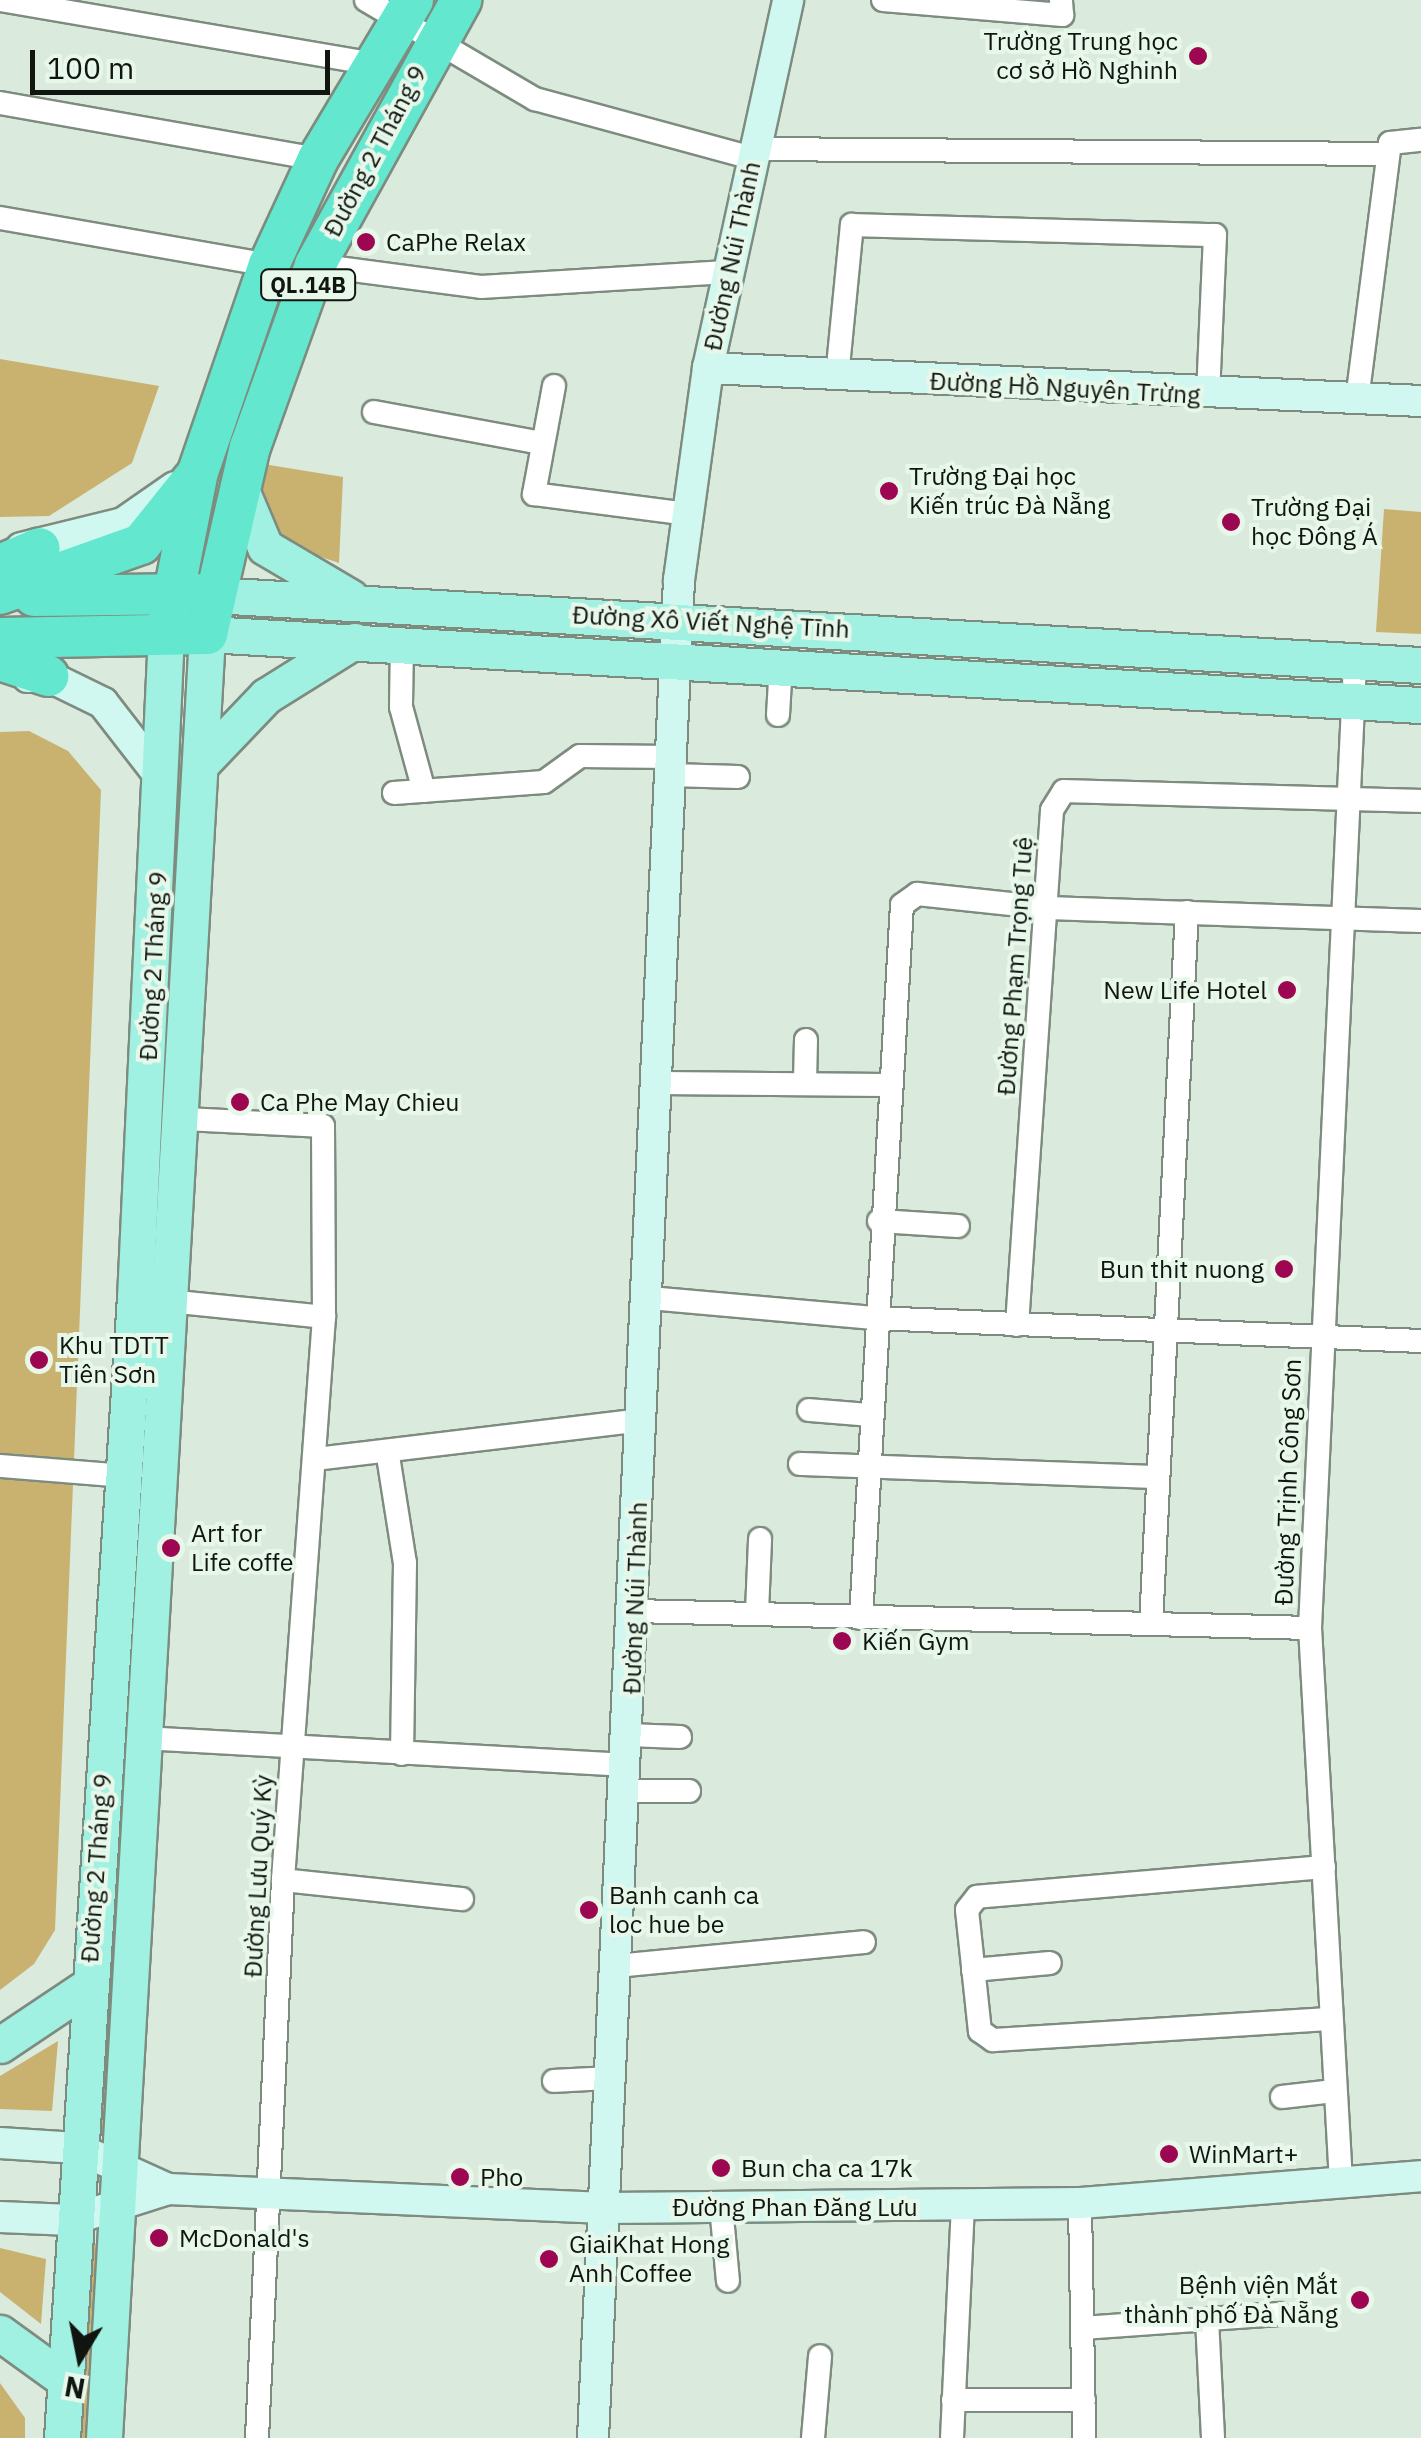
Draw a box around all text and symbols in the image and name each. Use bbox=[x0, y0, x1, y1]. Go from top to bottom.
place label: Trường Trung học cơ sở Hồ Nghinh bbox=[984, 27, 1178, 86]
scale bar bbox=[35, 30, 335, 92]
marker: Trường Trung học cơ sở Hồ Nghinh bbox=[1187, 45, 1209, 67]
text: 100 m bbox=[47, 48, 134, 87]
street label: Đường 2 Tháng 9 bbox=[317, 60, 433, 242]
street label: Đường Núi Thành bbox=[697, 159, 767, 353]
place label: CaPhe Relax bbox=[386, 227, 526, 257]
marker: CaPhe Relax bbox=[355, 231, 377, 253]
road number: QL.14B bbox=[258, 268, 358, 302]
street label: Đường Hồ Nguyên Trừng bbox=[929, 366, 1201, 410]
place label: Trường Đại học Kiến trúc Đà Nẵng bbox=[909, 462, 1110, 521]
marker: Trường Đại học Kiến trúc Đà Nẵng bbox=[878, 480, 900, 502]
place label: Trường Đại học Đông Á bbox=[1251, 493, 1378, 552]
marker: Trường Đại học Đông Á bbox=[1220, 511, 1242, 533]
street label: Đường Xô Viết Nghệ Tĩnh bbox=[572, 600, 850, 644]
street label: Đường Phạm Trọng Tuệ bbox=[991, 836, 1039, 1096]
street label: Đường 2 Tháng 9 bbox=[133, 871, 173, 1061]
place label: New Life Hotel bbox=[1103, 975, 1267, 1005]
marker: New Life Hotel bbox=[1276, 979, 1298, 1001]
place label: Ca Phe May Chieu bbox=[260, 1087, 460, 1117]
marker: Ca Phe May Chieu bbox=[229, 1091, 251, 1113]
place label: Bun thit nuong bbox=[1100, 1254, 1264, 1284]
marker: Bun thit nuong bbox=[1273, 1258, 1295, 1280]
place label: Khu TDTT Tiên Sơn bbox=[59, 1331, 169, 1390]
marker: Khu TDTT Tiên Sơn bbox=[28, 1349, 50, 1371]
street label: Đường Trịnh Công Sơn bbox=[1269, 1358, 1307, 1606]
street label: Đường Núi Thành bbox=[617, 1501, 653, 1695]
place label: Art for Life coffe bbox=[191, 1519, 293, 1578]
marker: Art for Life coffe bbox=[160, 1537, 182, 1559]
place label: Kiến Gym bbox=[862, 1626, 970, 1656]
marker: Kiến Gym bbox=[831, 1630, 853, 1652]
street label: Đường 2 Tháng 9 bbox=[74, 1772, 118, 1964]
street label: Đường Lưu Quý Kỳ bbox=[238, 1774, 278, 1978]
place label: Banh canh ca loc hue be bbox=[609, 1881, 759, 1940]
marker: Banh canh ca loc hue be bbox=[578, 1899, 600, 1921]
place label: WinMart+ bbox=[1189, 2139, 1298, 2169]
marker: WinMart+ bbox=[1158, 2143, 1180, 2165]
place label: Bun cha ca 17k bbox=[741, 2153, 913, 2183]
marker: Bun cha ca 17k bbox=[710, 2157, 732, 2179]
place label: Pho bbox=[480, 2162, 523, 2192]
marker: Pho bbox=[449, 2166, 471, 2188]
street label: Đường Phan Đăng Lưu bbox=[672, 2192, 918, 2222]
place label: McDonald's bbox=[179, 2223, 310, 2253]
marker: McDonald's bbox=[148, 2227, 170, 2249]
place label: GiaiKhat Hong Anh Coffee bbox=[569, 2230, 729, 2289]
marker: GiaiKhat Hong Anh Coffee bbox=[538, 2248, 560, 2270]
place label: Bệnh viện Mắt thành phố Đà Nẵng bbox=[1124, 2271, 1338, 2330]
marker: Bệnh viện Mắt thành phố Đà Nẵng bbox=[1347, 2287, 1373, 2313]
north arrow bbox=[30, 2308, 130, 2408]
text: N bbox=[62, 2368, 88, 2408]

